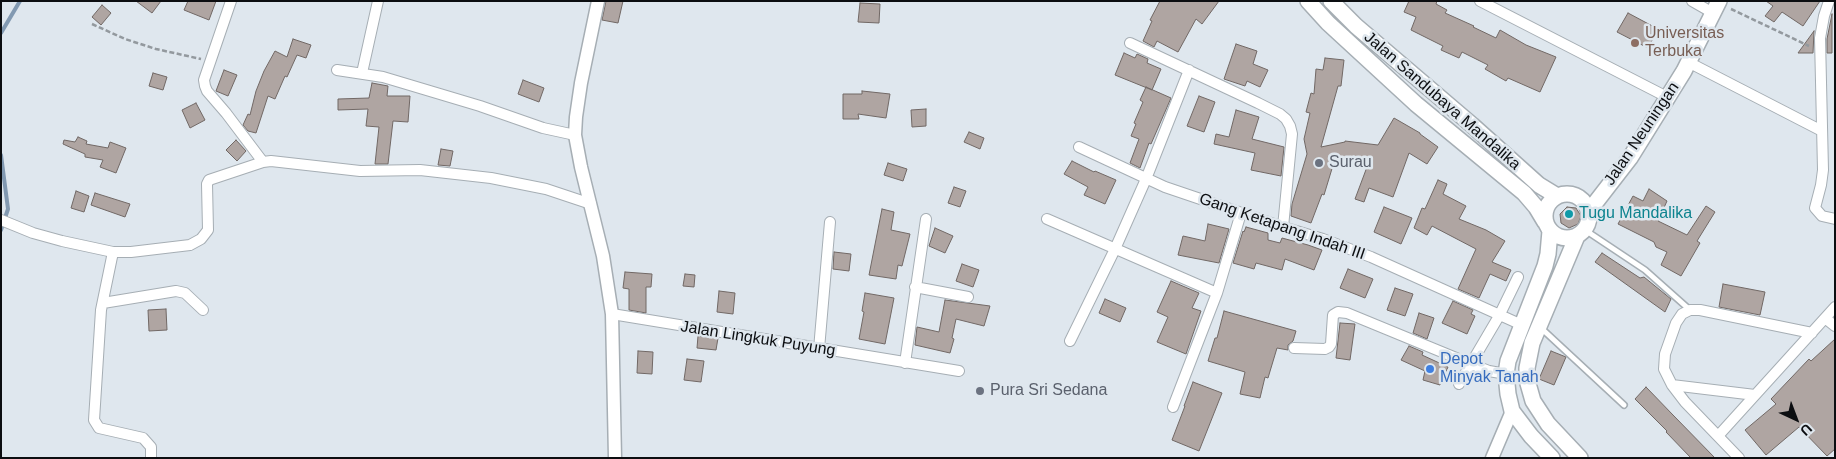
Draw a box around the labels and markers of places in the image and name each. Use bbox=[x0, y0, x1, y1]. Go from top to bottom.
place label: Universitas Terbuka bbox=[1645, 24, 1724, 62]
marker: Universitas Terbuka bbox=[1629, 37, 1641, 49]
place label: Surau bbox=[1329, 153, 1372, 173]
marker: Surau bbox=[1313, 157, 1325, 169]
place label: Tugu Mandalika bbox=[1579, 204, 1692, 224]
marker: Tugu Mandalika bbox=[1563, 208, 1575, 220]
place label: Depot Minyak Tanah bbox=[1440, 350, 1539, 388]
marker: Depot Minyak Tanah bbox=[1424, 363, 1436, 375]
place label: Pura Sri Sedana bbox=[990, 381, 1107, 401]
marker: Pura Sri Sedana bbox=[974, 385, 986, 397]

